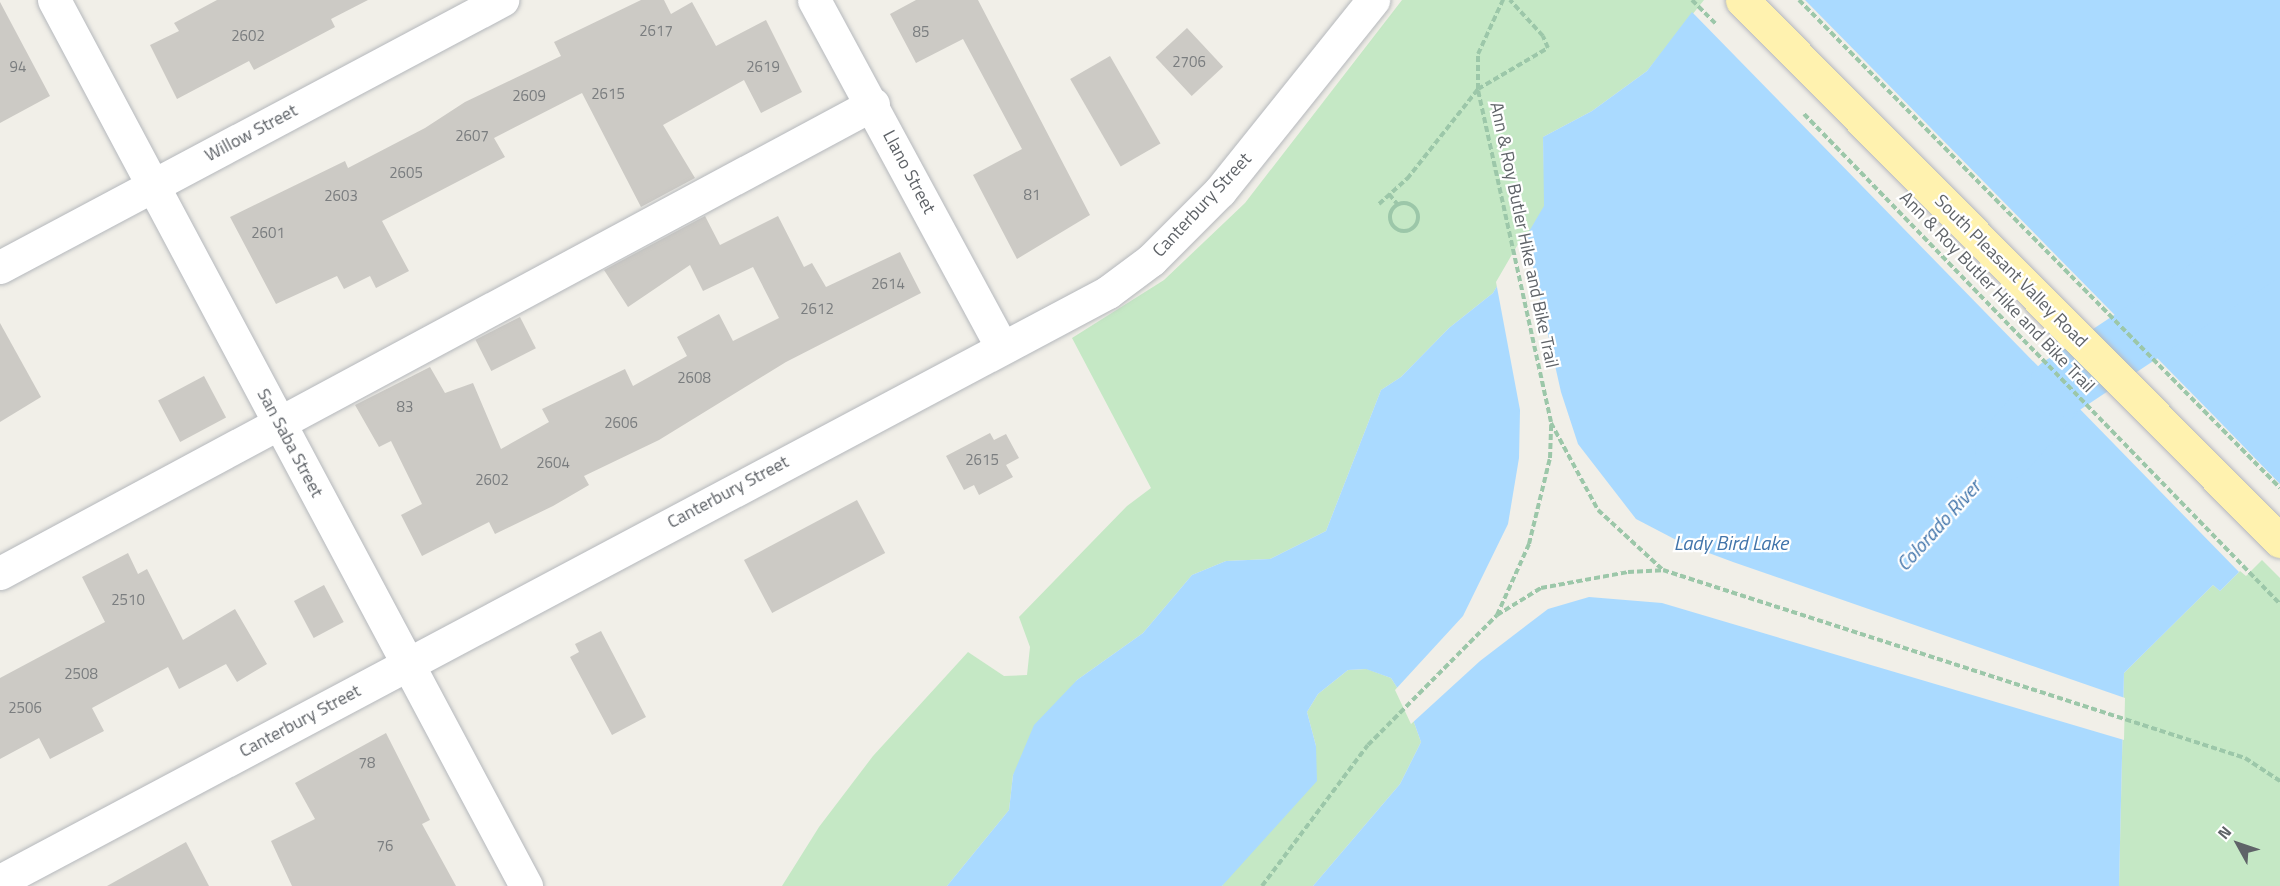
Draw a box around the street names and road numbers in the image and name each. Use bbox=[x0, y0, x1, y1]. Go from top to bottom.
street label: Willow Street bbox=[201, 100, 301, 166]
street label: Ann & Roy Butler Hike and Bike Trail bbox=[1485, 100, 1563, 370]
street label: Llano Street bbox=[878, 127, 940, 217]
street label: Canterbury Street bbox=[1148, 148, 1256, 262]
street label: Ann & Roy Butler Hike and Bike Trail bbox=[1895, 187, 2099, 397]
street label: South Pleasant Valley Road bbox=[1930, 190, 2092, 352]
street label: San Saba Street bbox=[252, 385, 328, 501]
street label: Canterbury Street bbox=[664, 451, 792, 533]
street label: Canterbury Street bbox=[236, 680, 364, 762]

